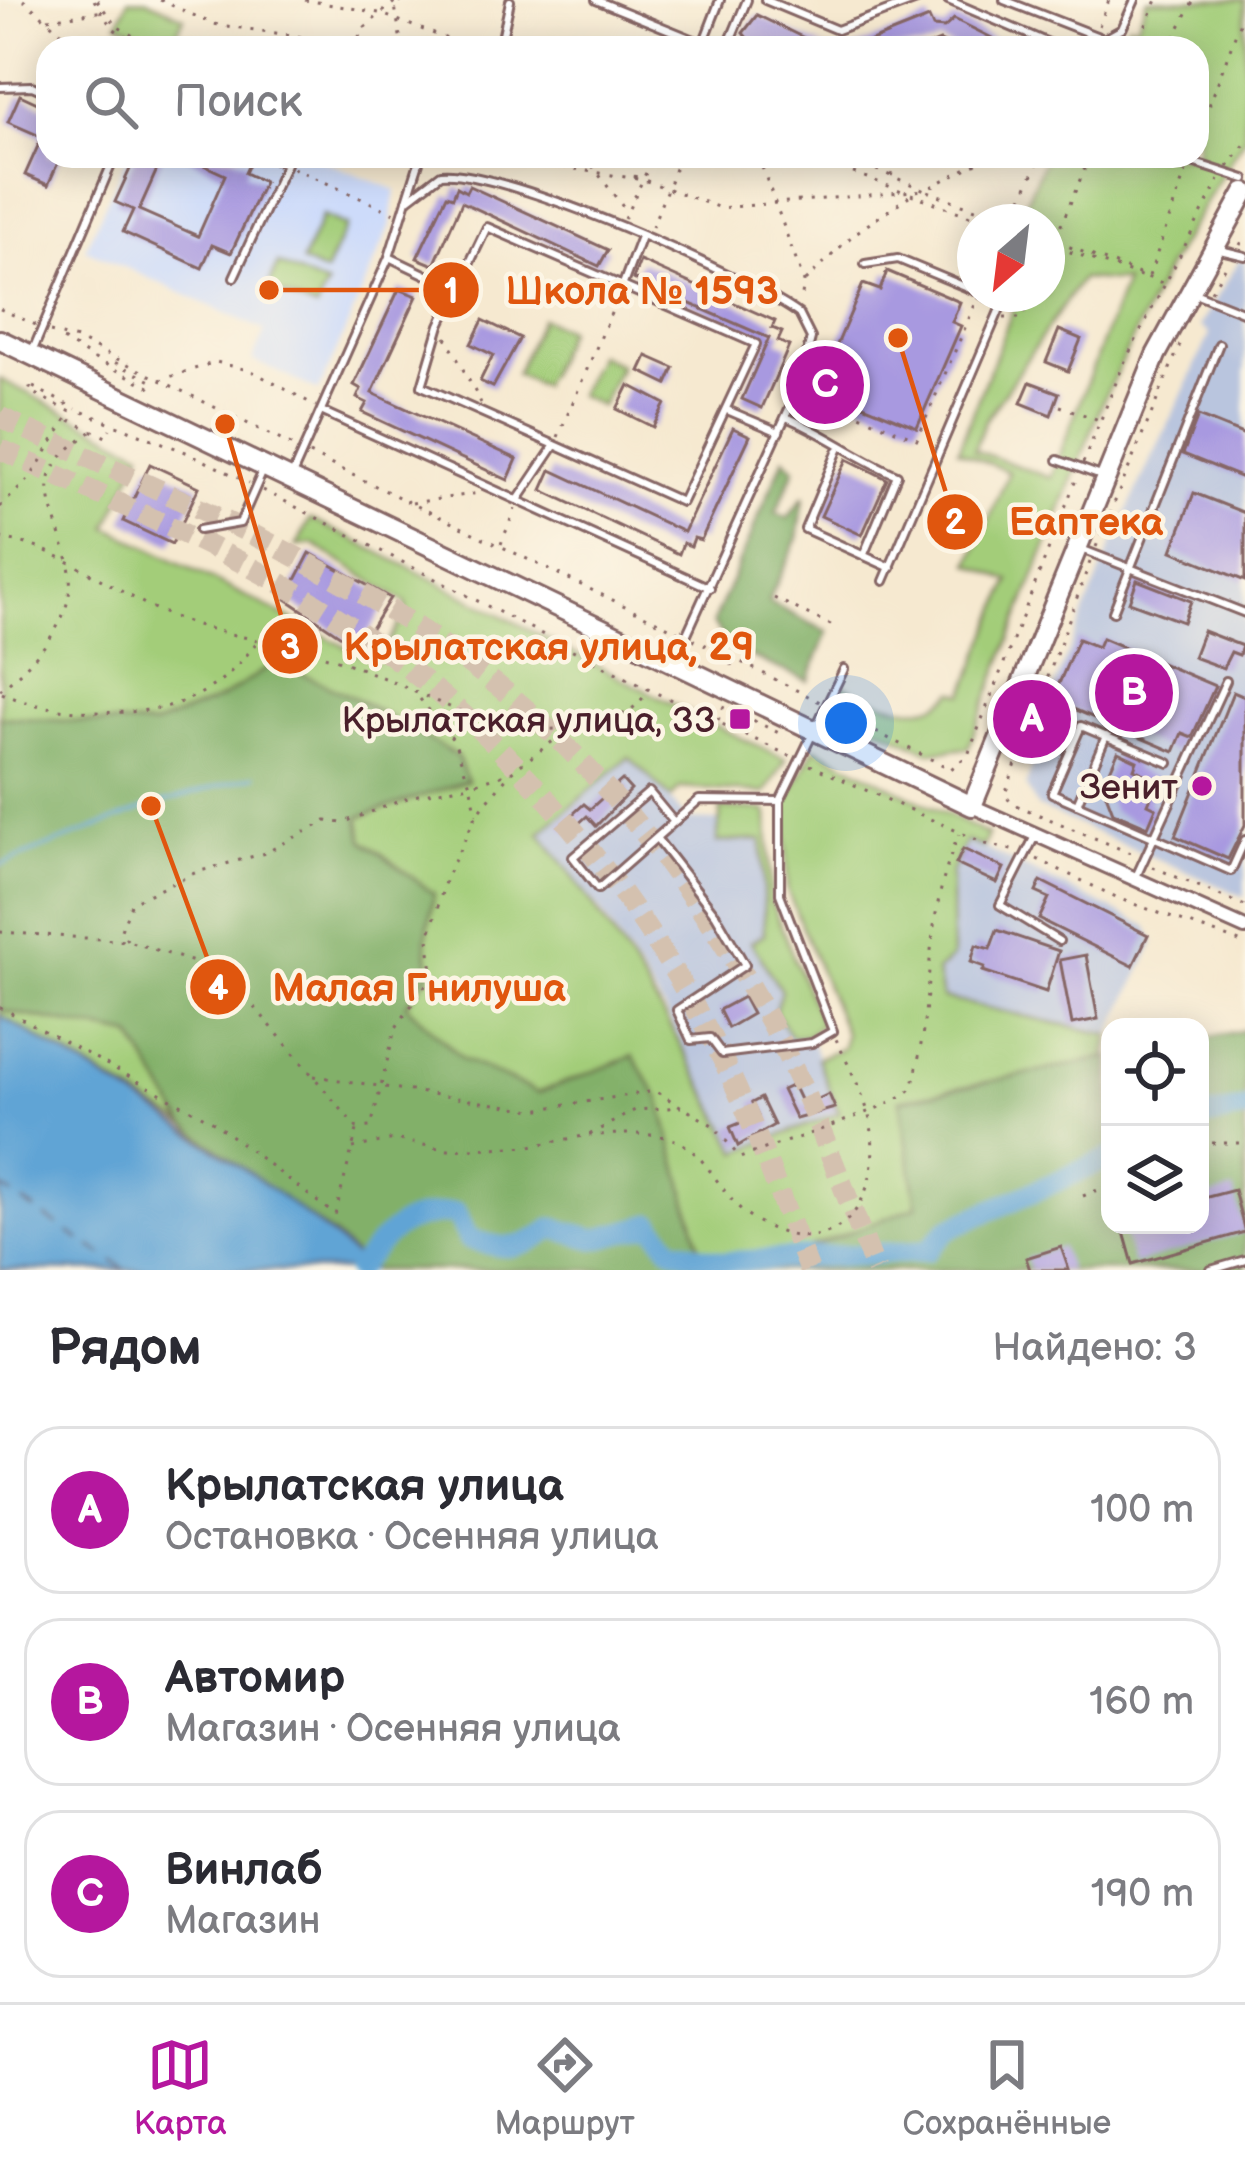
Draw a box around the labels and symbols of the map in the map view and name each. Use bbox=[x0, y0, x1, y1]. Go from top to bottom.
north arrow bbox=[957, 204, 1065, 312]
callout: Школа № 1593 bbox=[421, 252, 802, 327]
text: Школа № 1593 bbox=[505, 269, 779, 316]
text: 1 bbox=[443, 271, 459, 314]
pin: C bbox=[786, 340, 864, 430]
callout: Еаптека bbox=[925, 484, 1187, 559]
text: Еаптека bbox=[1009, 500, 1164, 547]
text: 2 bbox=[944, 502, 966, 545]
callout: Крылатская улица, 29 bbox=[260, 609, 778, 684]
text: Крылатская улица, 29 bbox=[344, 625, 754, 672]
text: 3 bbox=[279, 627, 301, 670]
pin: B bbox=[1095, 648, 1173, 738]
pin: A bbox=[993, 674, 1071, 764]
your location bbox=[816, 693, 876, 753]
place label: Крылатская улица, 33 bbox=[341, 700, 716, 743]
marker: Крылатская улица, 33 bbox=[727, 706, 753, 732]
place label: Зенит bbox=[1080, 767, 1178, 810]
marker: Зенит bbox=[1189, 773, 1215, 799]
callout: Малая Гнилуша bbox=[188, 950, 590, 1025]
text: Малая Гнилуша bbox=[272, 966, 566, 1013]
text: 4 bbox=[207, 968, 229, 1011]

